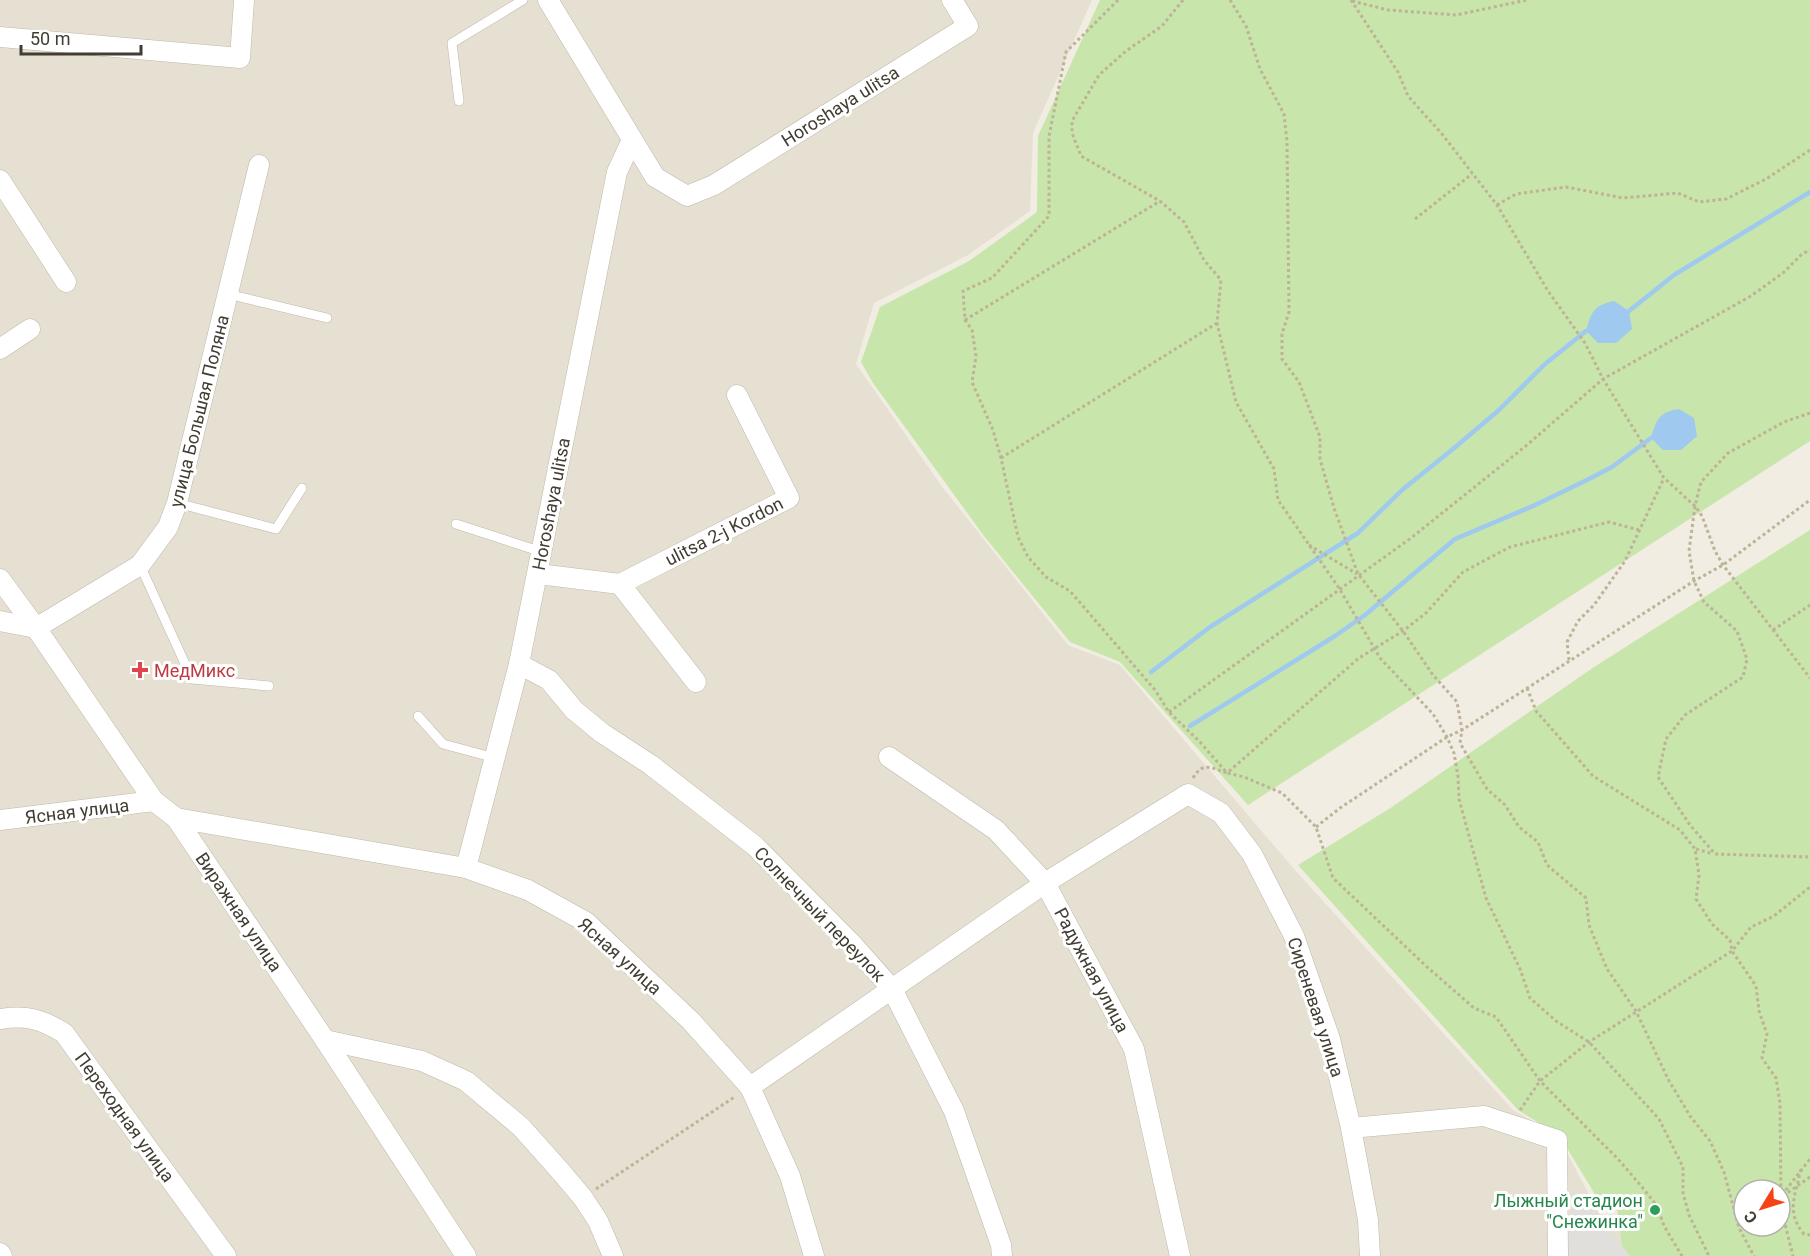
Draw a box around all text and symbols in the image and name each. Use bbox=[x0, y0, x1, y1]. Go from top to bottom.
scale bar bbox=[21, 18, 141, 56]
text: 50 m bbox=[30, 28, 70, 49]
street label: Horoshaya ulitsa bbox=[777, 61, 903, 151]
street label: улица Большая Поляна bbox=[165, 313, 233, 509]
street label: Horoshaya ulitsa bbox=[528, 436, 574, 572]
street label: ulitsa 2-j Kordon bbox=[661, 492, 787, 570]
place label: МедМикс bbox=[154, 660, 235, 681]
marker: МедМикс bbox=[131, 661, 149, 679]
street label: Ясная улица bbox=[24, 794, 130, 828]
street label: Солнечный переулок bbox=[750, 842, 890, 986]
street label: Виражная улица bbox=[191, 848, 287, 976]
street label: Радужная улица bbox=[1050, 904, 1134, 1036]
street label: Ясная улица bbox=[574, 913, 666, 999]
street label: Сиреневая улица bbox=[1284, 935, 1348, 1079]
street label: Переходная улица bbox=[71, 1048, 179, 1186]
north arrow bbox=[1732, 1178, 1792, 1238]
place label: Лыжный стадион "Снежинка" bbox=[1494, 1190, 1643, 1232]
marker: Лыжный стадион "Снежинка" bbox=[1648, 1203, 1662, 1217]
text: С bbox=[1740, 1207, 1761, 1227]

